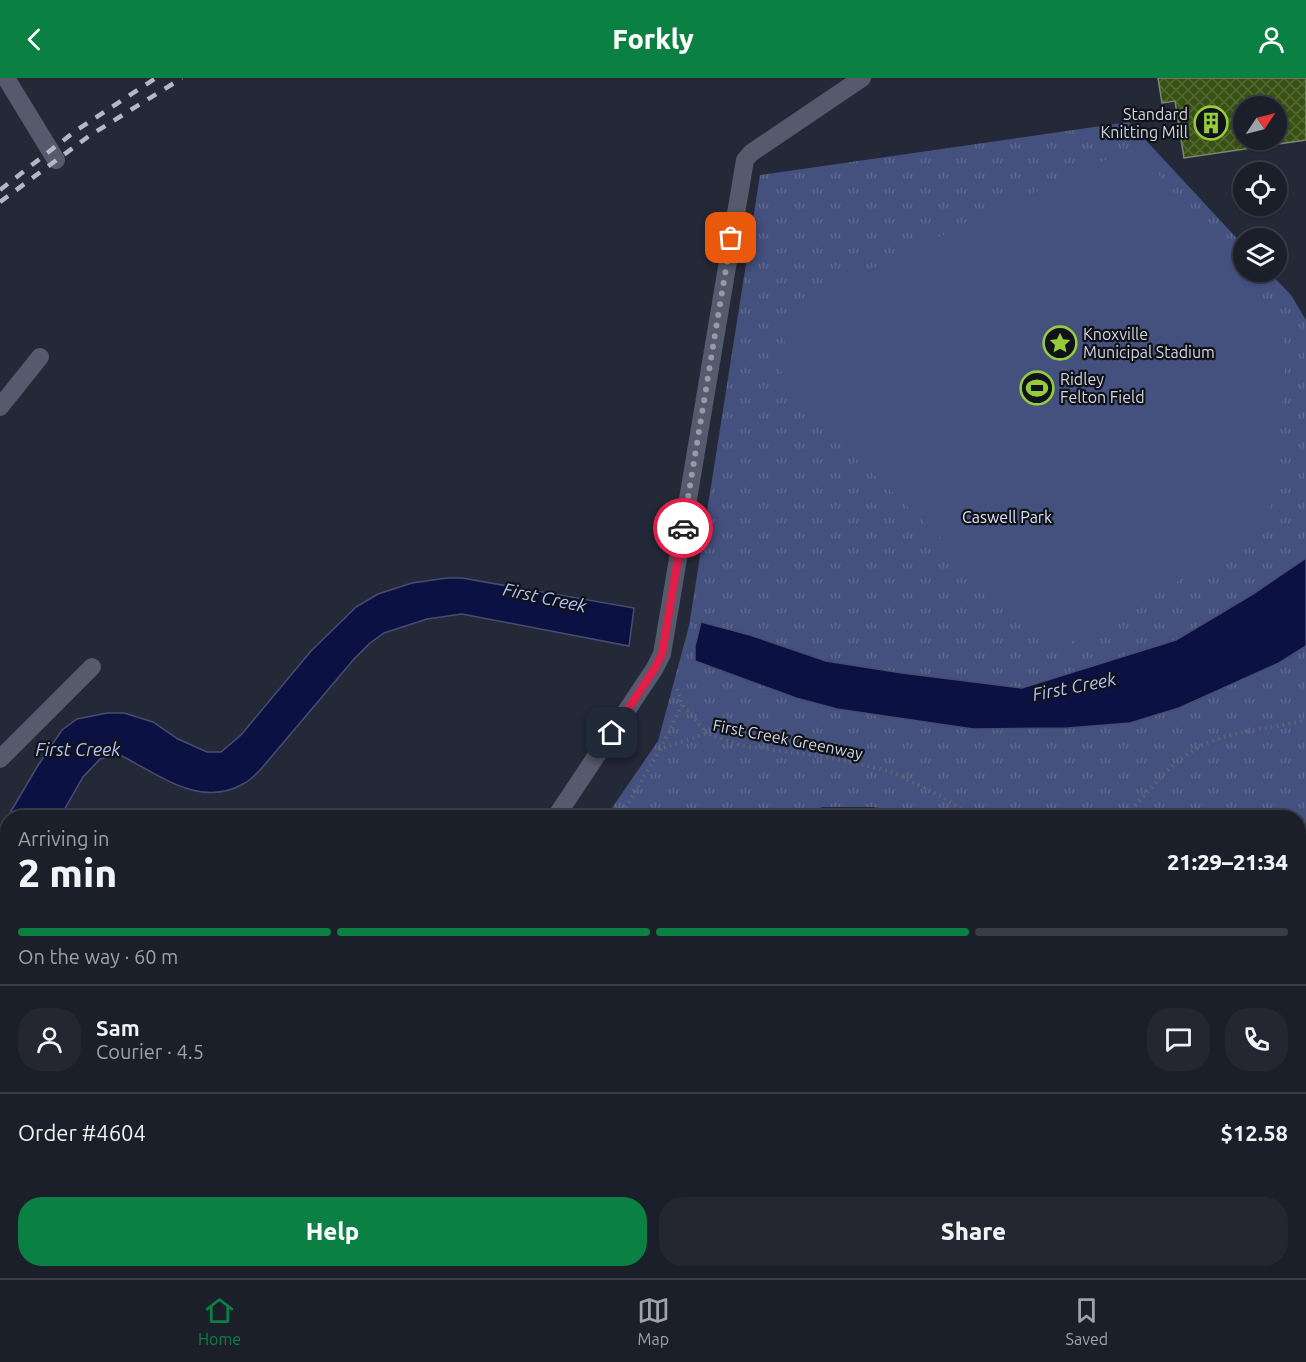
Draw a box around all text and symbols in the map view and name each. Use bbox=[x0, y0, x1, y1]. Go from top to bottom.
icon: back bbox=[18, 23, 51, 56]
icon: person bbox=[1255, 23, 1288, 56]
text: Forkly bbox=[612, 24, 694, 54]
north arrow bbox=[1233, 96, 1287, 150]
map controls bbox=[1233, 96, 1287, 282]
place label: Standard Knitting Mill bbox=[1101, 105, 1188, 141]
building icon: Standard Knitting Mill bbox=[1193, 105, 1229, 141]
button: locate bbox=[1233, 162, 1287, 216]
pin bbox=[705, 212, 756, 263]
icon: bag bbox=[714, 221, 747, 254]
button: layers bbox=[1233, 228, 1287, 282]
place icon: Knoxville Municipal Stadium bbox=[1042, 325, 1078, 361]
place label: Knoxville Municipal Stadium bbox=[1083, 325, 1215, 361]
sports icon: Ridley Felton Field bbox=[1019, 370, 1055, 406]
place label: Ridley Felton Field bbox=[1060, 370, 1145, 406]
courier bbox=[653, 498, 713, 558]
park label: Caswell Park bbox=[962, 508, 1052, 526]
icon: car bbox=[667, 512, 700, 545]
water label: First Creek bbox=[501, 578, 589, 616]
water label: First Creek bbox=[1030, 668, 1118, 704]
pin bbox=[586, 707, 637, 758]
icon: home bbox=[595, 716, 628, 749]
street label: First Creek Greenway bbox=[712, 716, 865, 762]
water label: First Creek bbox=[36, 739, 121, 759]
text: Arriving in bbox=[18, 827, 109, 850]
text: 21:29–21:34 bbox=[1167, 849, 1288, 874]
text: 2 min bbox=[18, 851, 117, 894]
text: On the way · 60 m bbox=[18, 945, 178, 968]
button: person bbox=[18, 1008, 81, 1071]
button: chat bbox=[1147, 1008, 1210, 1071]
button: phone bbox=[1225, 1008, 1288, 1071]
text: Sam bbox=[96, 1015, 140, 1040]
text: Courier · 4.5 bbox=[96, 1040, 204, 1063]
text: Order #4604 bbox=[18, 1120, 146, 1145]
text: $12.58 bbox=[1221, 1120, 1288, 1145]
button: Help bbox=[18, 1197, 647, 1266]
button: Share bbox=[659, 1197, 1288, 1266]
tab: Home bbox=[198, 1294, 241, 1348]
tab: Map bbox=[637, 1294, 670, 1348]
tab: Saved bbox=[1066, 1294, 1108, 1348]

